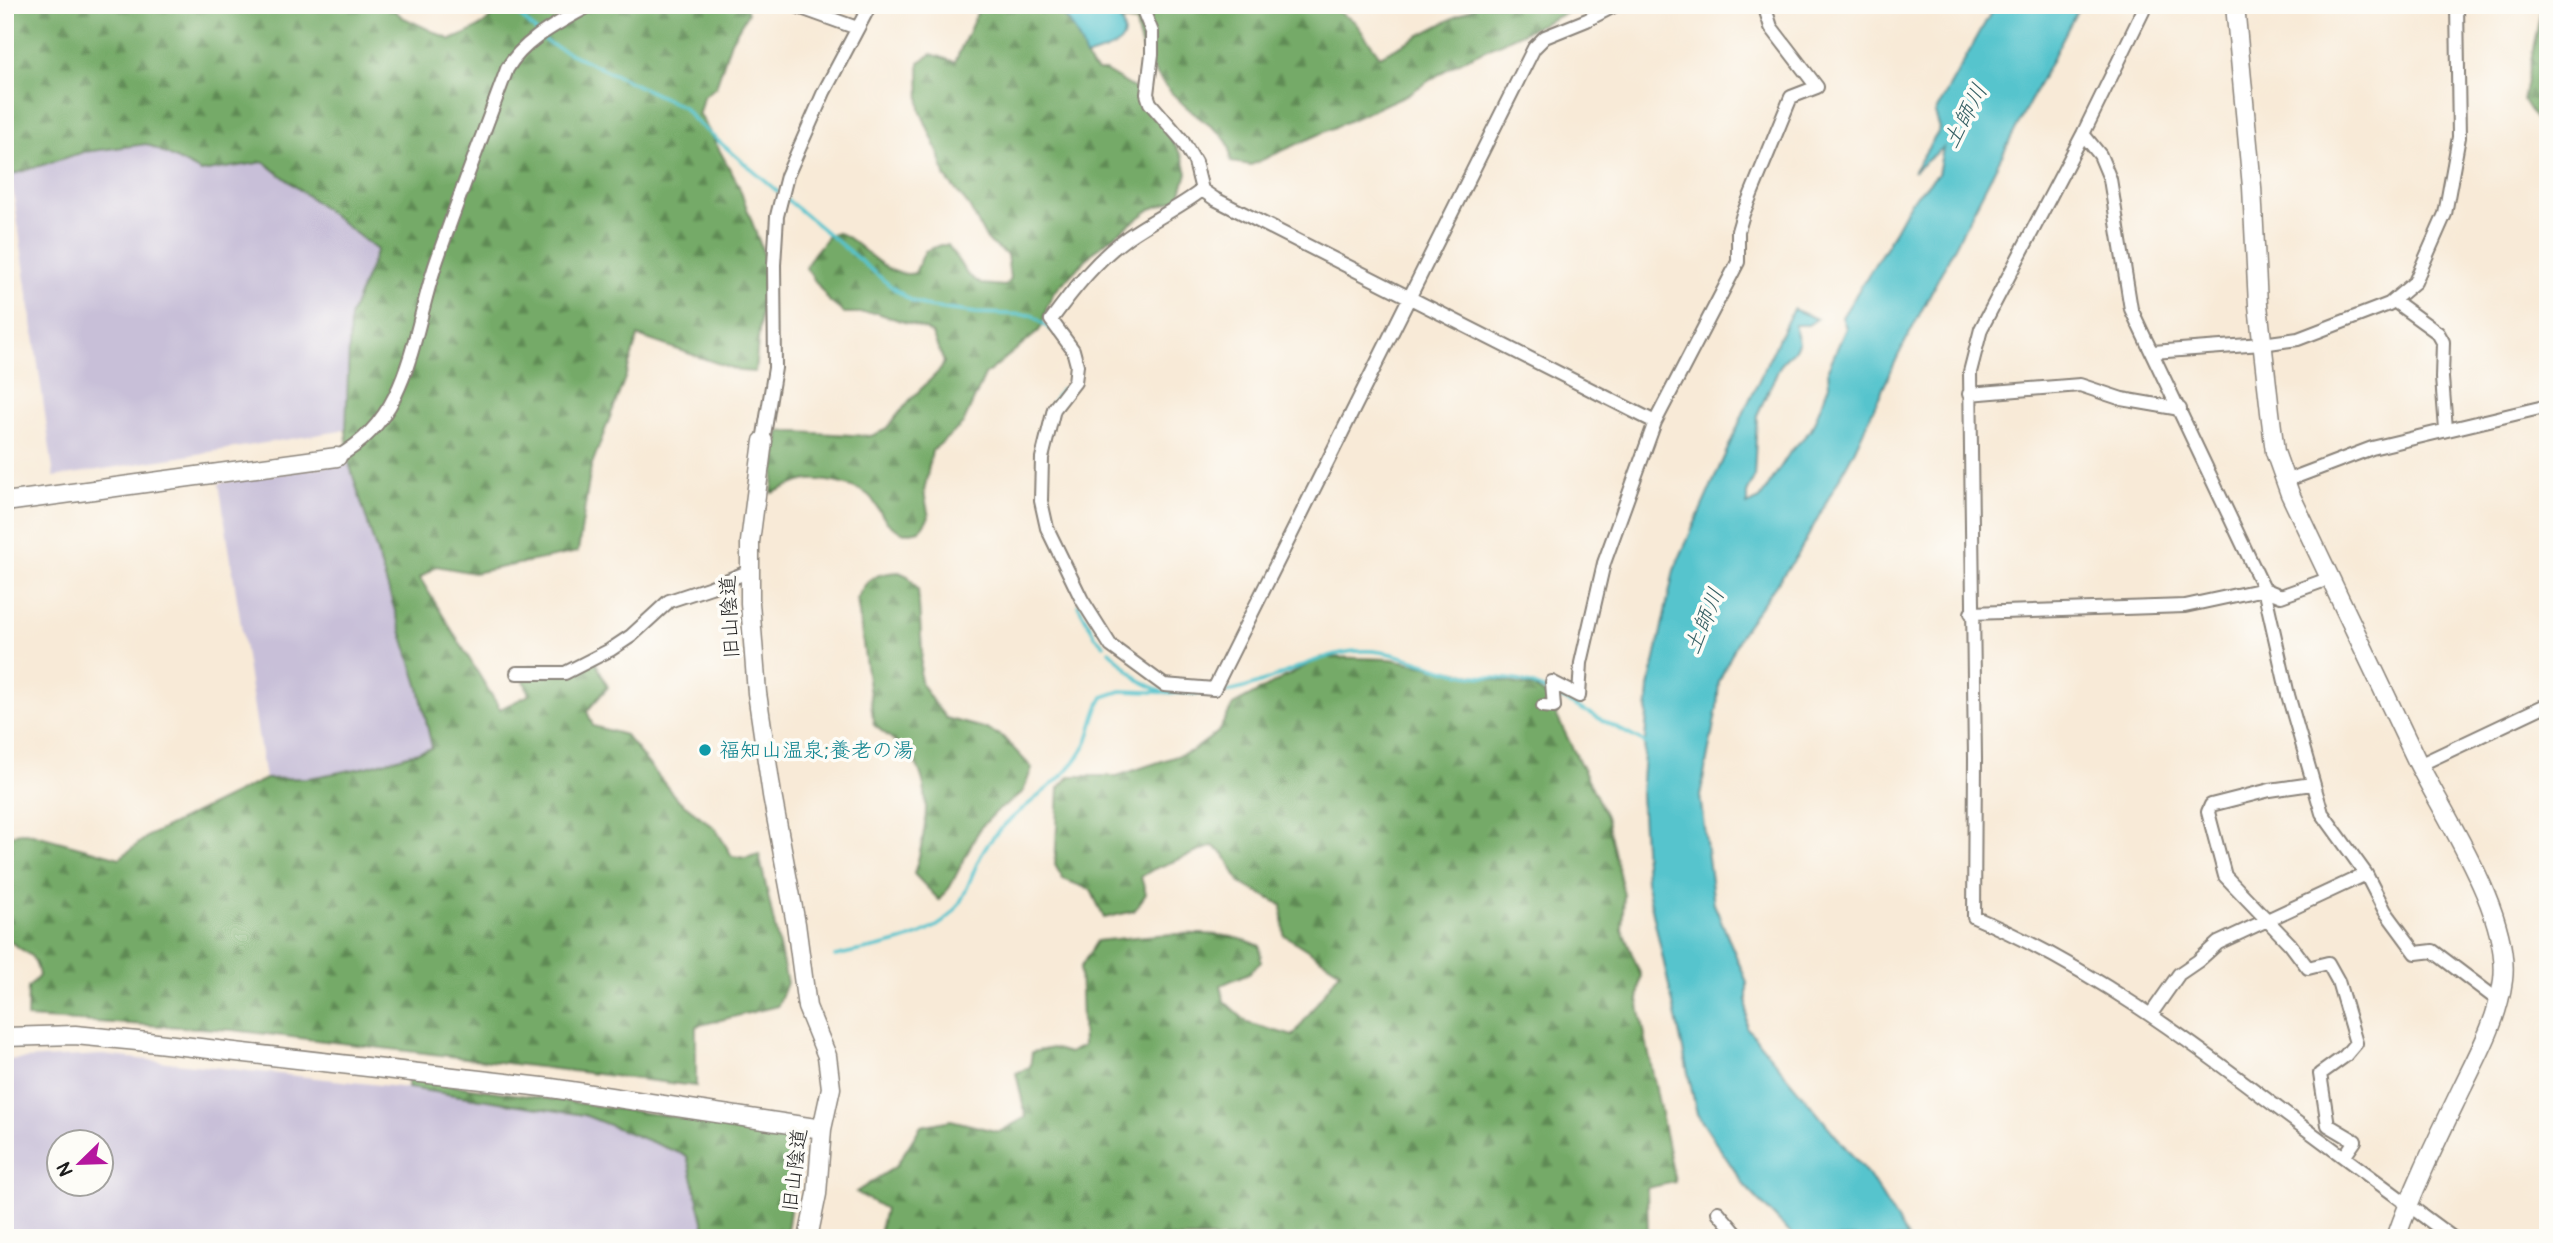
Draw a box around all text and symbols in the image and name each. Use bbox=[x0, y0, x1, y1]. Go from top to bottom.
water label: 土師川 bbox=[1936, 79, 1994, 153]
street label: 旧山陰道 bbox=[714, 574, 746, 660]
water label: 土師川 bbox=[1677, 584, 1731, 658]
place label: 福知山温泉;養老の湯 bbox=[719, 737, 914, 764]
marker: 福知山温泉;養老の湯 bbox=[697, 742, 713, 758]
street label: 旧山陰道 bbox=[776, 1127, 814, 1213]
north arrow bbox=[46, 1128, 116, 1198]
text: N bbox=[52, 1159, 79, 1180]

